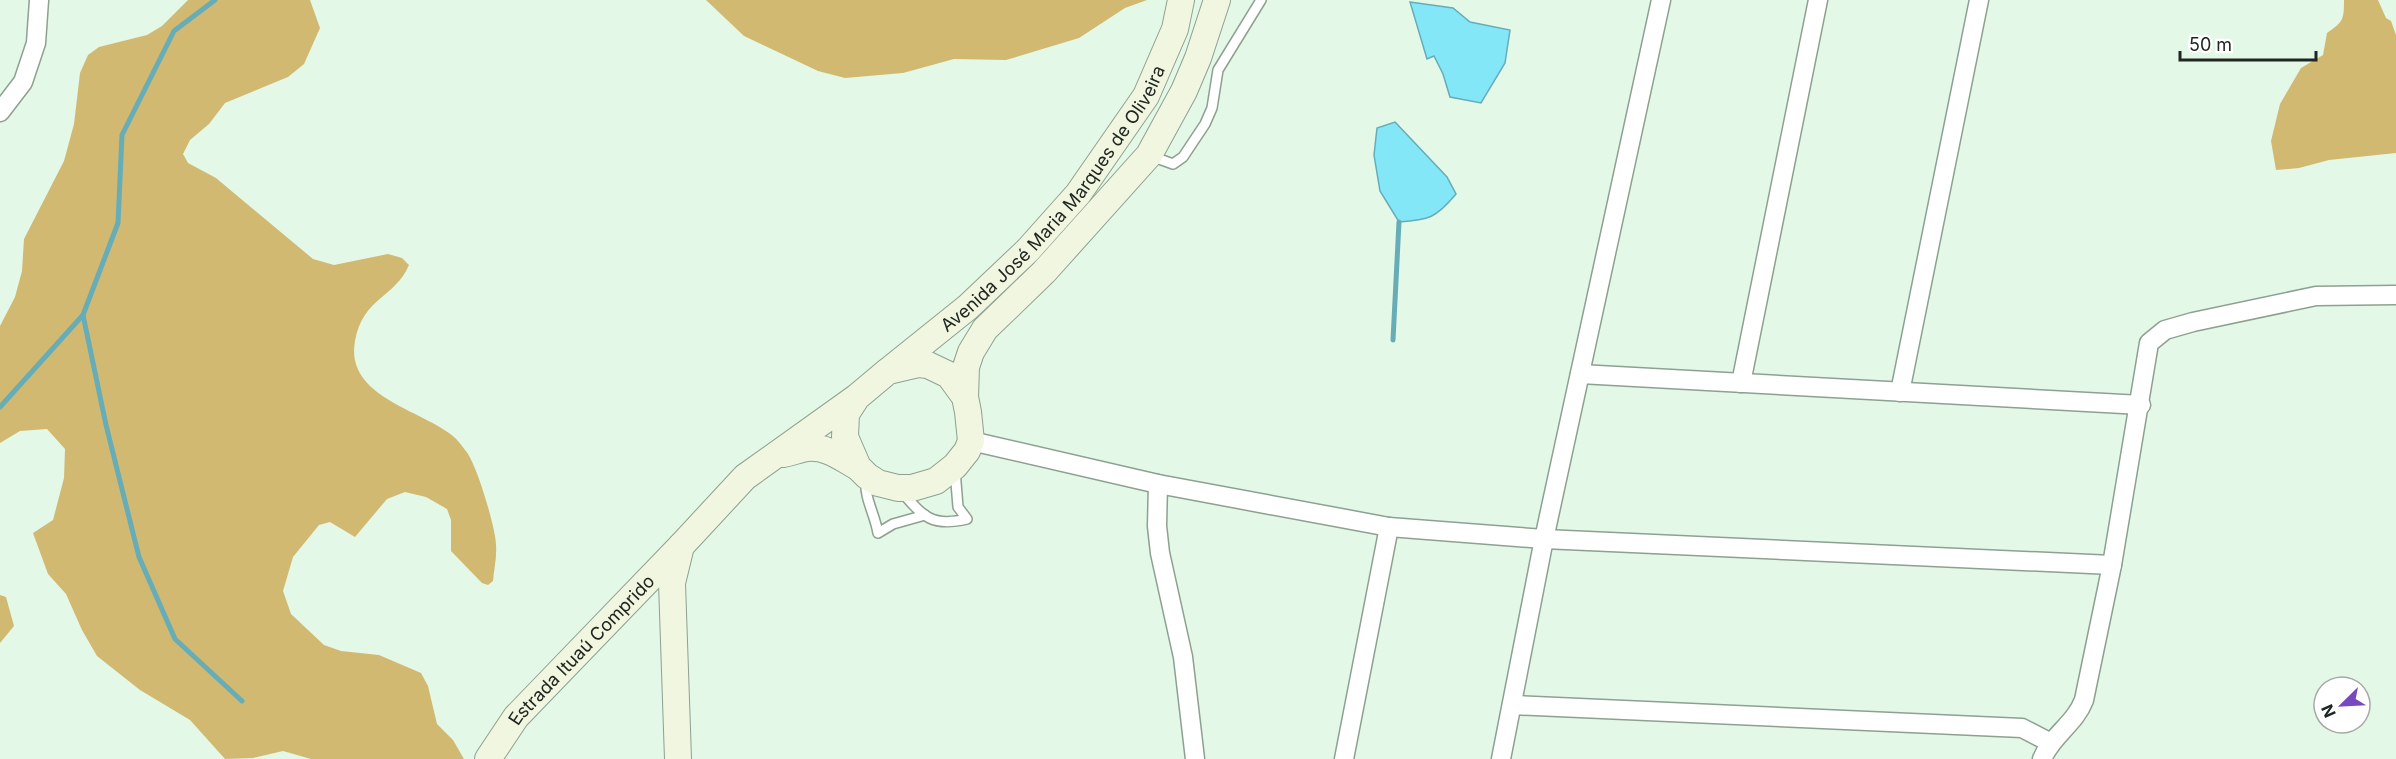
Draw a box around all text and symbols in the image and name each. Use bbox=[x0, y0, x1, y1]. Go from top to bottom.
scale bar bbox=[2180, 24, 2316, 62]
text: 50 m bbox=[2189, 34, 2232, 55]
street label: Avenida José Maria Marques de Oliveira bbox=[936, 62, 1169, 336]
street label: Estrada Ituaú Comprido bbox=[503, 570, 658, 729]
north arrow bbox=[2312, 675, 2372, 735]
text: N bbox=[2317, 701, 2340, 721]

